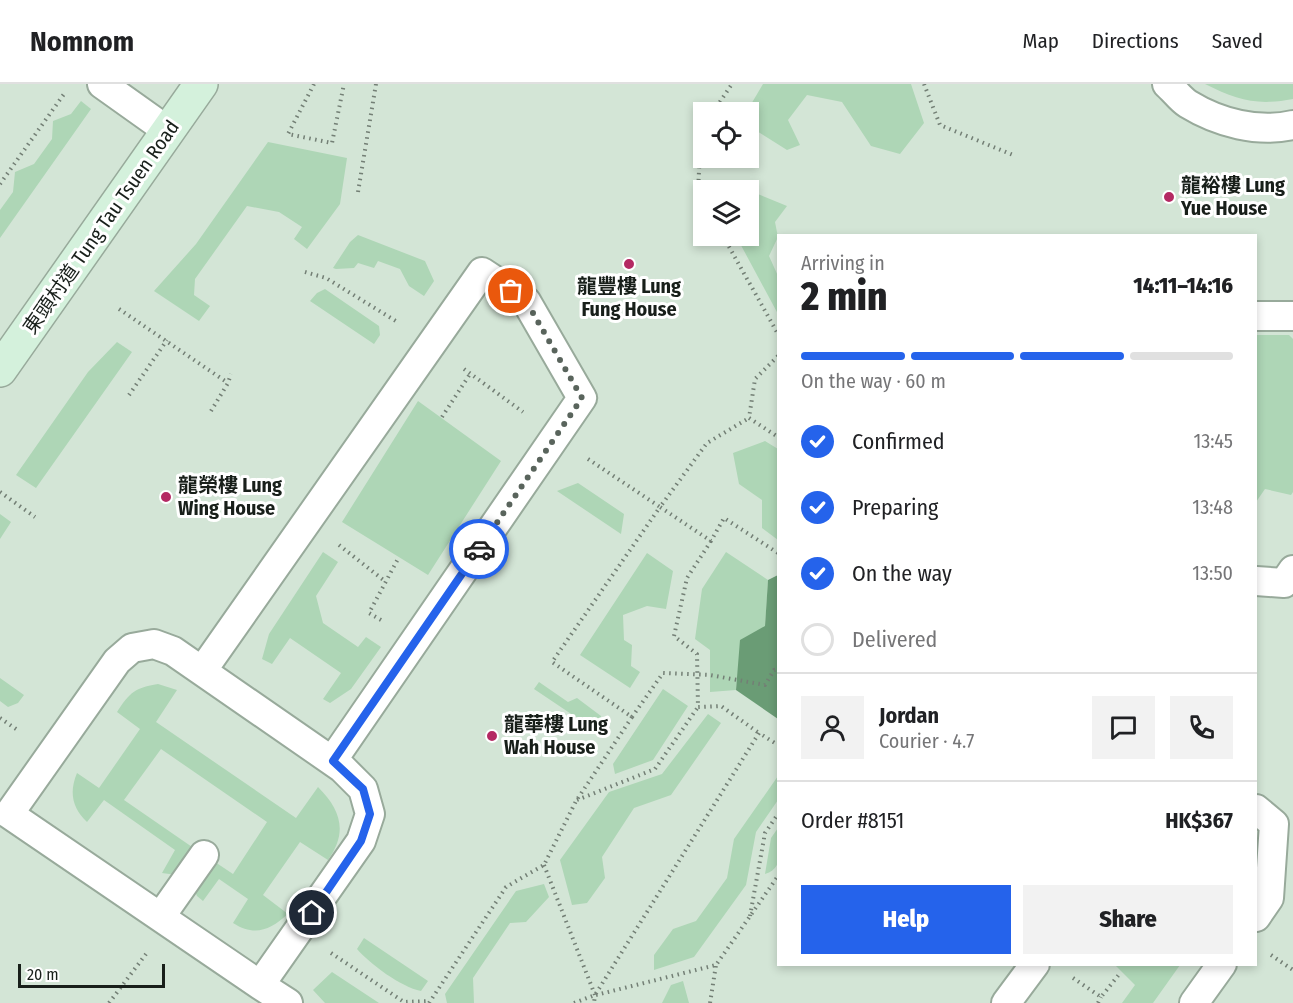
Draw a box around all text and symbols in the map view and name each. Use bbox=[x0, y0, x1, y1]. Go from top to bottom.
text: Nomnom bbox=[30, 25, 134, 58]
text: Map bbox=[1022, 28, 1059, 54]
text: Directions bbox=[1092, 28, 1179, 54]
text: Saved bbox=[1212, 28, 1263, 54]
map controls bbox=[693, 102, 759, 246]
button: locate bbox=[693, 102, 759, 168]
street label: 東頭村道 Tung Tau Tsuen Road bbox=[18, 116, 184, 338]
place label: 龍裕樓 Lung Yue House bbox=[1180, 173, 1285, 220]
button: layers bbox=[693, 180, 759, 246]
marker: 龍裕樓 Lung Yue House bbox=[1162, 190, 1176, 204]
text: Arriving in bbox=[801, 251, 885, 275]
marker: 龍豐樓 Lung Fung House bbox=[622, 257, 636, 271]
pin bbox=[485, 265, 536, 316]
text: 14:11–14:16 bbox=[1133, 272, 1233, 299]
icon: bag bbox=[494, 274, 527, 307]
place label: 龍豐樓 Lung Fung House bbox=[577, 274, 681, 321]
text: 2 min bbox=[801, 274, 887, 320]
text: On the way · 60 m bbox=[801, 369, 946, 393]
icon: check bbox=[801, 425, 834, 458]
text: Confirmed bbox=[852, 428, 945, 455]
text: 13:45 bbox=[1193, 429, 1233, 453]
place label: 龍榮樓 Lung Wing House bbox=[178, 473, 282, 520]
marker: 龍榮樓 Lung Wing House bbox=[159, 490, 173, 504]
icon: check bbox=[801, 491, 834, 524]
text: Preparing bbox=[852, 494, 938, 521]
text: 13:48 bbox=[1192, 495, 1233, 519]
courier bbox=[449, 519, 509, 579]
icon: car bbox=[463, 533, 496, 566]
icon: check bbox=[801, 557, 834, 590]
text: On the way bbox=[852, 560, 952, 587]
text: 13:50 bbox=[1192, 561, 1233, 585]
text: Delivered bbox=[852, 626, 937, 653]
button: person bbox=[801, 696, 864, 759]
button: chat bbox=[1092, 696, 1155, 759]
button: phone bbox=[1170, 696, 1233, 759]
text: Jordan bbox=[879, 702, 939, 729]
place label: 龍華樓 Lung Wah House bbox=[504, 712, 608, 759]
marker: 龍華樓 Lung Wah House bbox=[485, 729, 499, 743]
text: Courier · 4.7 bbox=[879, 729, 974, 753]
text: Order #8151 bbox=[801, 807, 904, 834]
text: HK$367 bbox=[1165, 807, 1233, 834]
button: Help bbox=[801, 885, 1011, 954]
button: Share bbox=[1023, 885, 1233, 954]
pin bbox=[286, 887, 337, 938]
icon: home bbox=[295, 896, 328, 929]
scale bar bbox=[18, 961, 165, 988]
text: 20 m bbox=[27, 965, 58, 984]

